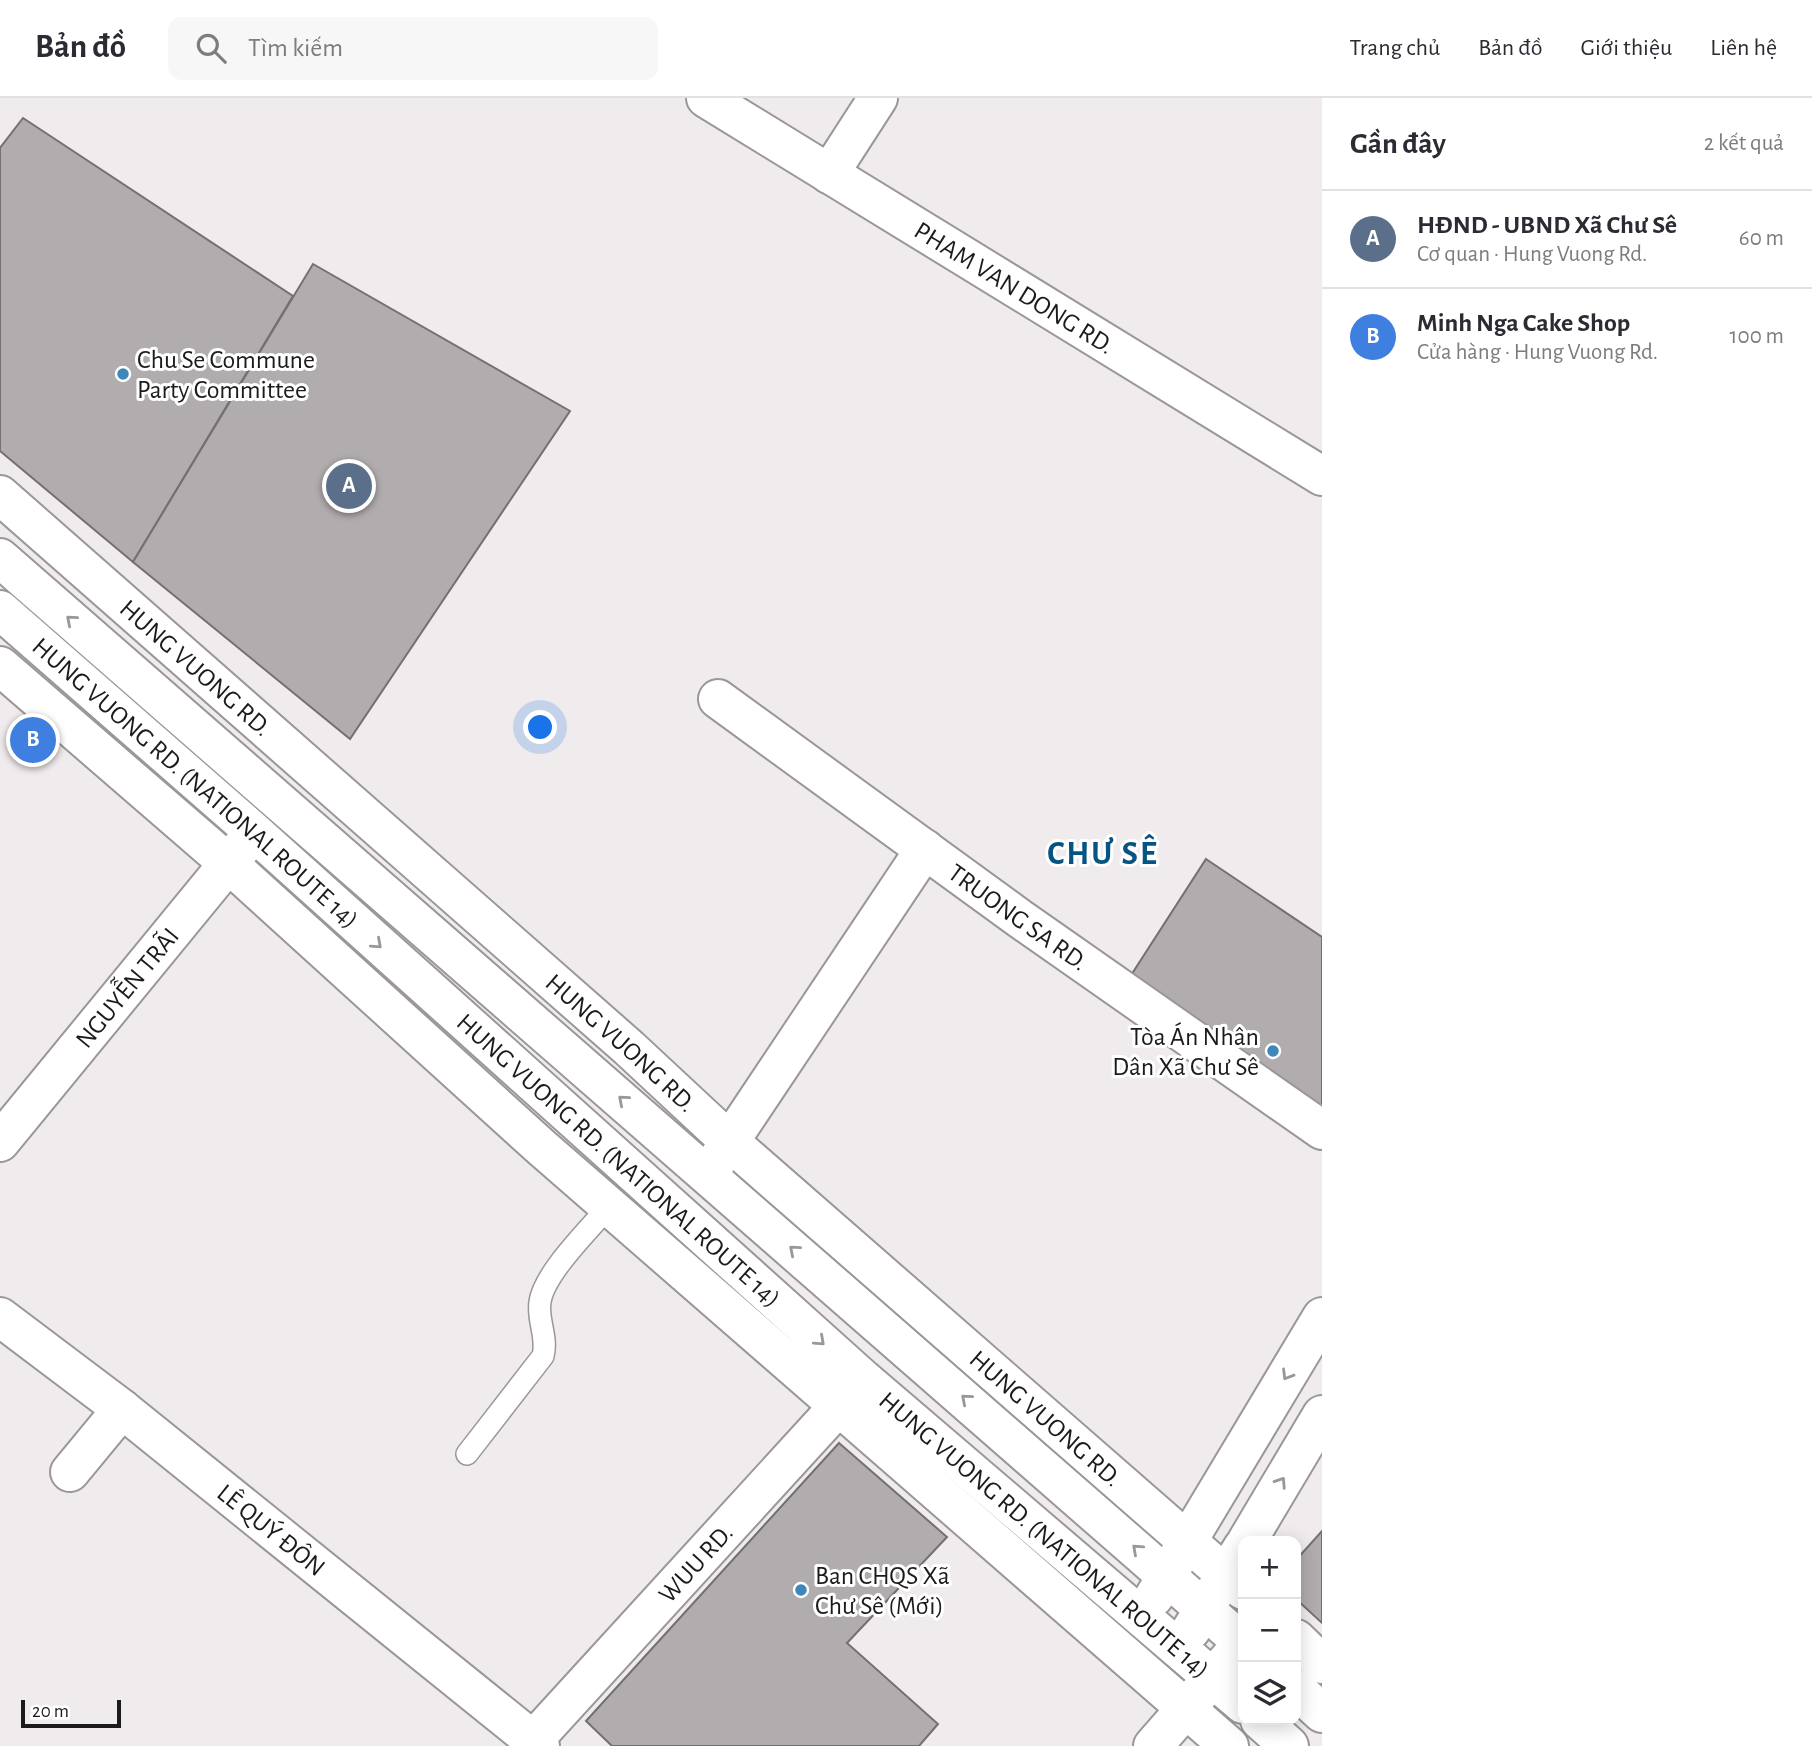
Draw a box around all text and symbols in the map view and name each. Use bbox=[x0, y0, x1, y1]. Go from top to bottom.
search box bbox=[168, 17, 658, 80]
icon: search bbox=[192, 29, 230, 67]
text: Bản đồ bbox=[35, 31, 126, 64]
text: Tìm kiếm bbox=[248, 35, 343, 61]
text: Trang chủ bbox=[1350, 36, 1440, 60]
text: Bản đồ bbox=[1478, 36, 1542, 60]
text: Giới thiệu bbox=[1580, 36, 1672, 60]
text: Liên hệ bbox=[1710, 36, 1777, 60]
text: Gần đây bbox=[1350, 129, 1446, 159]
text: 2 kết quả bbox=[1704, 132, 1784, 155]
text: HĐND - UBND Xã Chư Sê bbox=[1417, 212, 1677, 238]
street label: PHAM VAN DONG RD. bbox=[910, 217, 1118, 359]
text: A bbox=[1366, 227, 1380, 250]
text: 60 m bbox=[1739, 227, 1784, 250]
text: Cơ quan · Hung Vuong Rd. bbox=[1417, 243, 1647, 266]
text: Minh Nga Cake Shop bbox=[1417, 310, 1630, 336]
text: B bbox=[1366, 325, 1380, 348]
text: 100 m bbox=[1730, 325, 1784, 348]
text: Cửa hàng · Hung Vuong Rd. bbox=[1417, 341, 1658, 364]
place label: Chu Se Commune Party Committee bbox=[137, 347, 315, 403]
marker: Chu Se Commune Party Committee bbox=[115, 366, 131, 382]
pin: A bbox=[326, 460, 372, 512]
street label: HUNG VUONG RD. bbox=[115, 595, 276, 741]
one-way arrow bbox=[66, 616, 79, 628]
street label: HUNG VUONG RD. (NATIONAL ROUTE 14) bbox=[27, 633, 363, 933]
your location bbox=[523, 710, 557, 744]
pin: B bbox=[10, 714, 56, 766]
district label: CHƯ SÊ bbox=[1047, 834, 1159, 871]
street label: TRUONG SA RD. bbox=[943, 859, 1092, 976]
street label: NGUYỄN TRÃI bbox=[71, 923, 184, 1053]
one-way arrow bbox=[369, 935, 382, 948]
street label: HUNG VUONG RD. bbox=[540, 969, 701, 1117]
street label: HUNG VUONG RD. (NATIONAL ROUTE 14) bbox=[452, 1009, 785, 1312]
place label: Tòa Án Nhân Dân Xã Chư Sê bbox=[1112, 1022, 1259, 1080]
marker: Tòa Án Nhân Dân Xã Chư Sê bbox=[1265, 1043, 1281, 1059]
one-way arrow bbox=[618, 1096, 631, 1108]
one-way arrow bbox=[790, 1246, 803, 1258]
one-way arrow bbox=[812, 1333, 825, 1345]
street label: HUNG VUONG RD. bbox=[964, 1346, 1126, 1492]
one-way arrow bbox=[1282, 1368, 1295, 1381]
street label: HUNG VUONG RD. (NATIONAL ROUTE 14) bbox=[874, 1387, 1214, 1683]
one-way arrow bbox=[961, 1395, 974, 1407]
one-way arrow bbox=[1272, 1477, 1285, 1490]
street label: LÊ QUÝ ĐÔN bbox=[212, 1479, 330, 1581]
street label: WUU RD. bbox=[654, 1519, 738, 1608]
map controls bbox=[1238, 1536, 1301, 1725]
button: + bbox=[1238, 1536, 1301, 1599]
one-way arrow bbox=[1132, 1545, 1145, 1557]
place label: Ban CHQS Xã Chư Sê (Mới) bbox=[815, 1563, 950, 1619]
marker: Ban CHQS Xã Chư Sê (Mới) bbox=[793, 1582, 809, 1598]
button: − bbox=[1238, 1599, 1301, 1662]
button: layers bbox=[1238, 1662, 1301, 1725]
scale bar bbox=[21, 1697, 121, 1729]
text: 20 m bbox=[32, 1702, 69, 1721]

